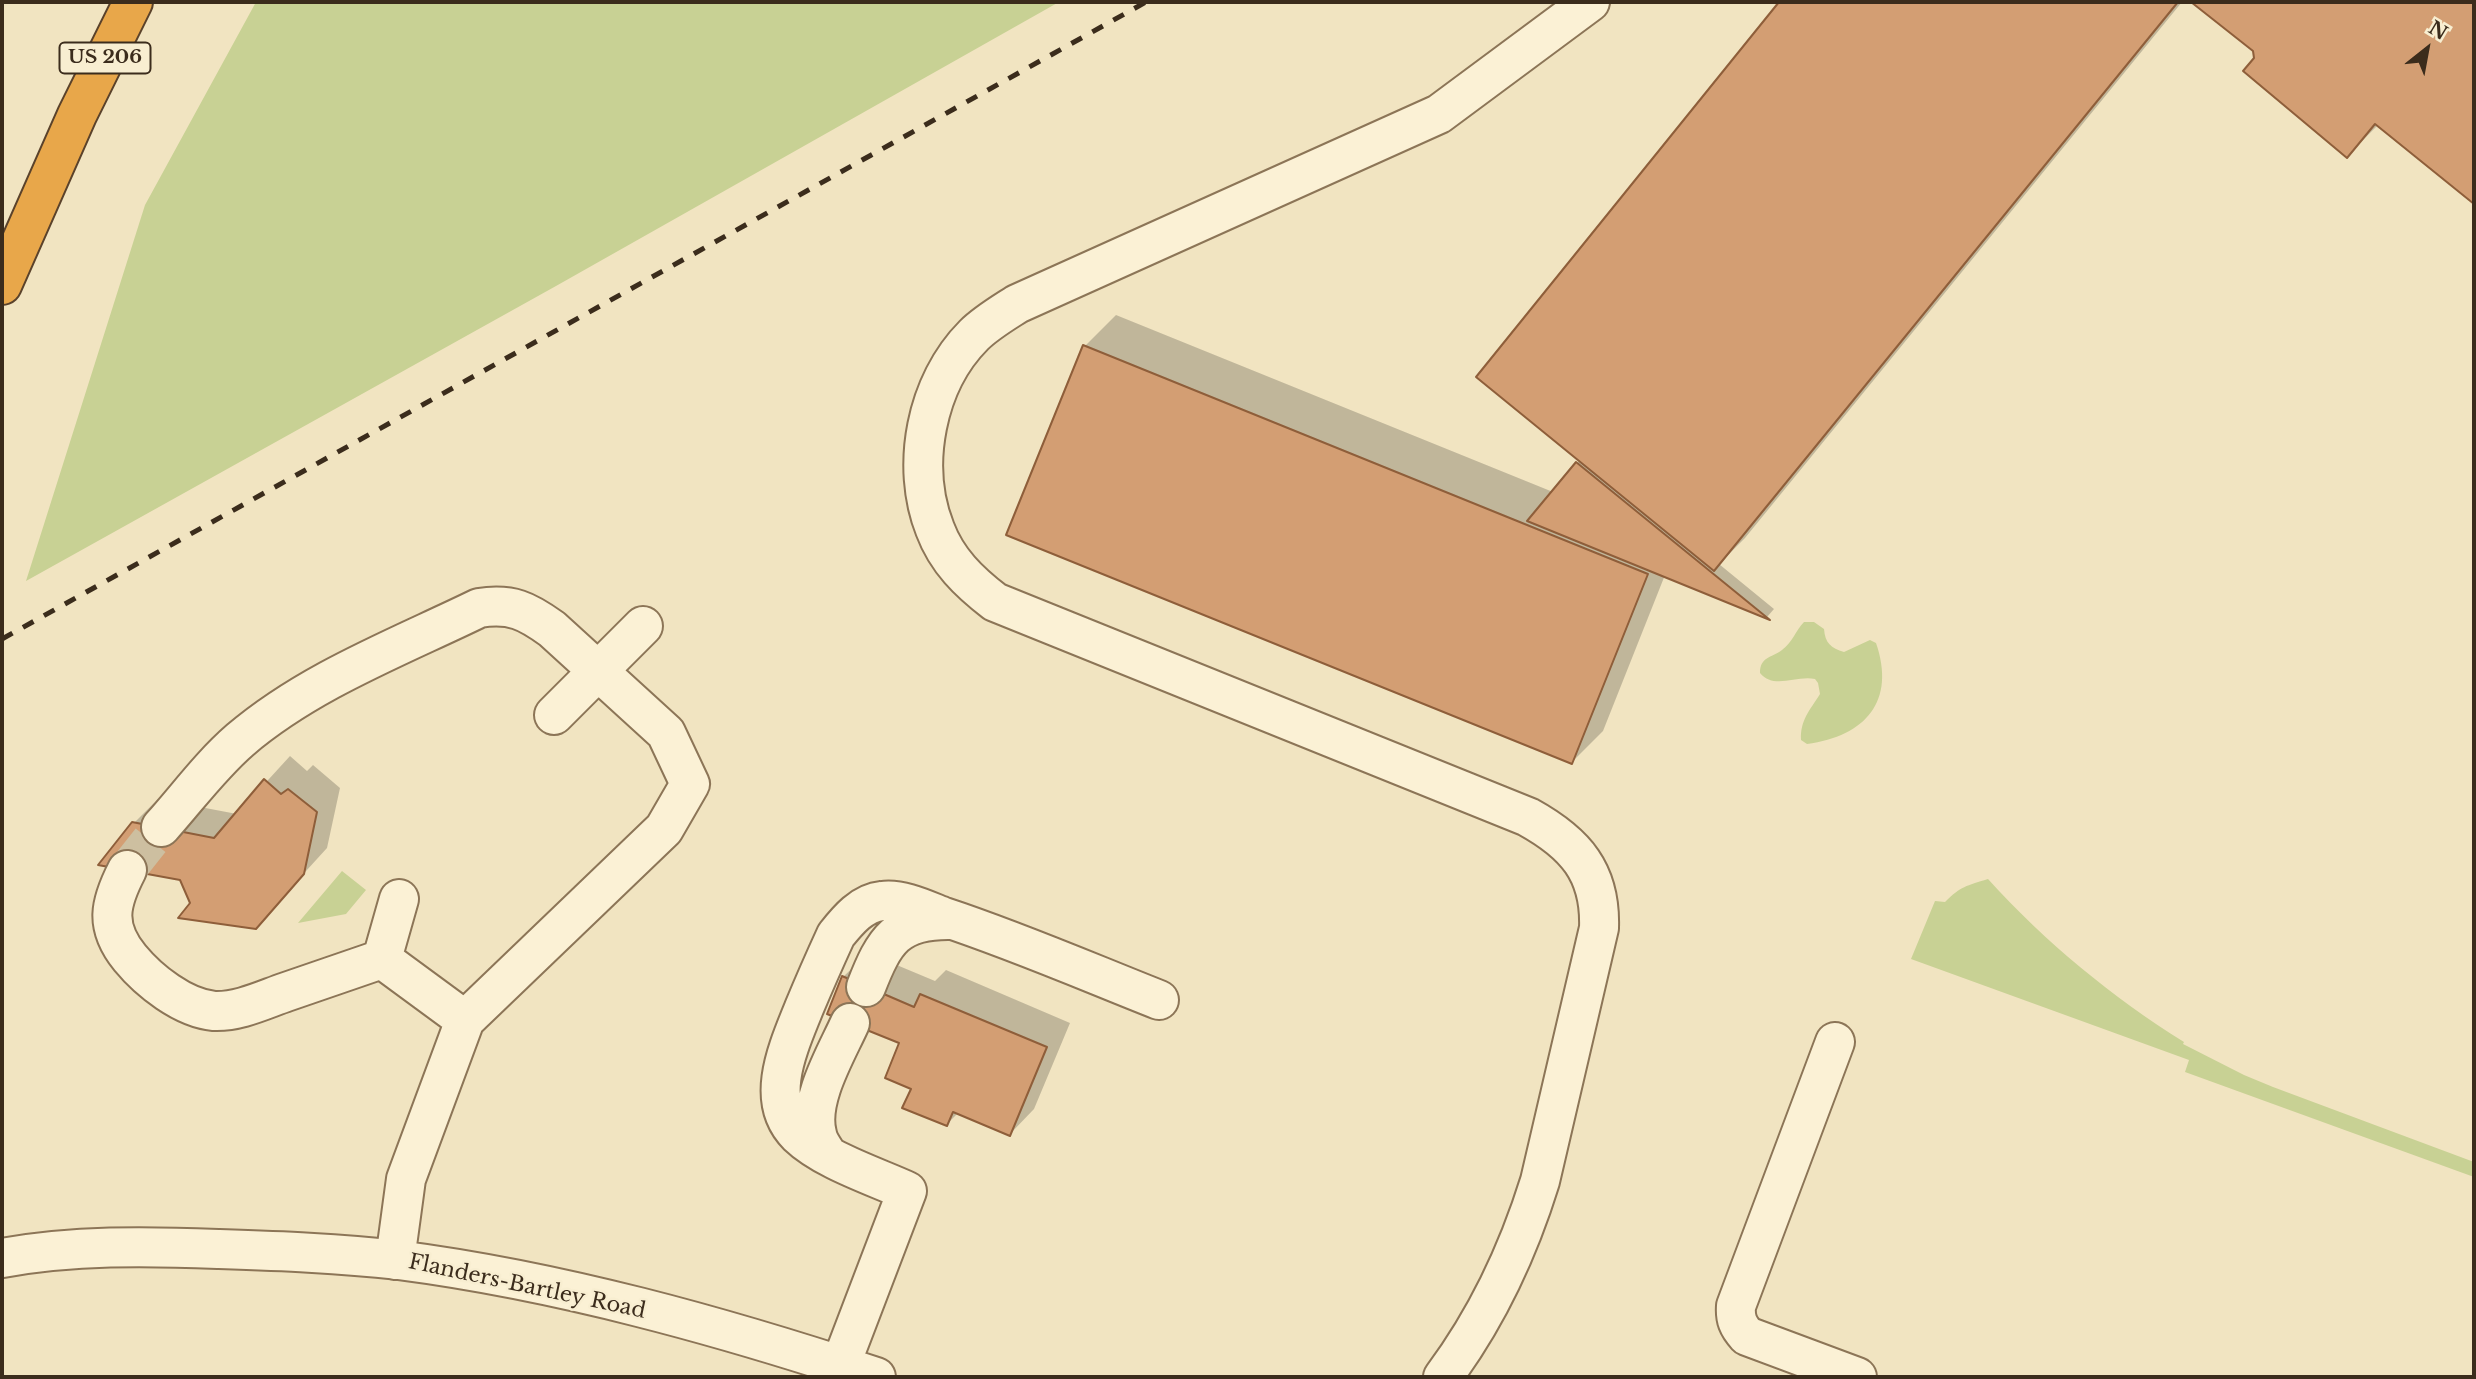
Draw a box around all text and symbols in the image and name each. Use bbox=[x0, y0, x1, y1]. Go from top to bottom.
north arrow bbox=[2392, 14, 2462, 84]
text: N bbox=[2424, 16, 2452, 45]
road number: US 206 bbox=[60, 43, 150, 74]
street label: Flanders-Bartley Road bbox=[406, 1250, 648, 1324]

